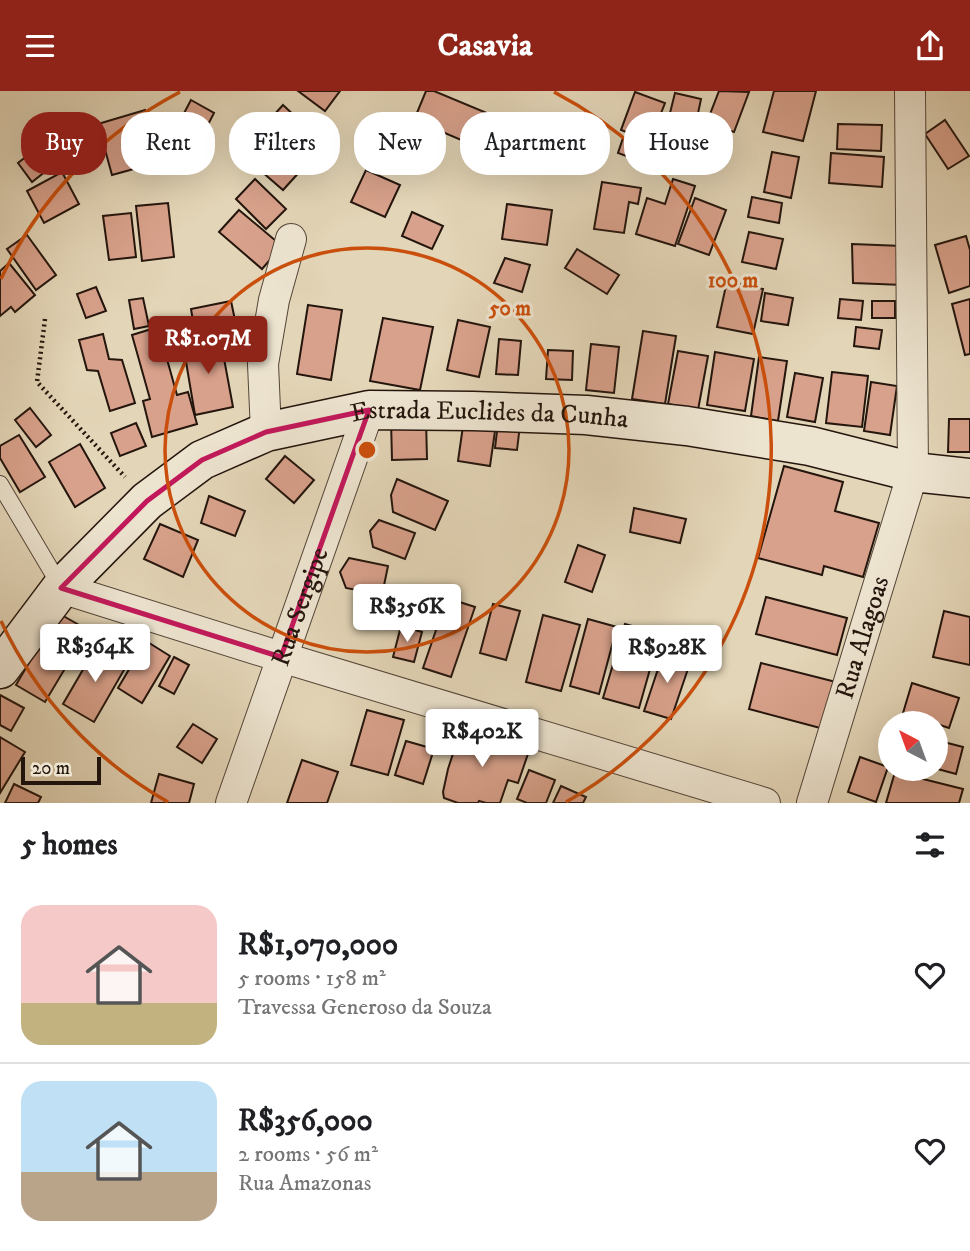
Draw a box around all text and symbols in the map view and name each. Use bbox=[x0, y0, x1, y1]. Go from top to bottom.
text: Casavia bbox=[438, 26, 532, 66]
icon: menu bbox=[21, 27, 59, 65]
icon: share bbox=[911, 27, 949, 65]
chip: Buy bbox=[21, 112, 107, 175]
chip: Rent bbox=[121, 112, 215, 175]
chip: Filters bbox=[229, 112, 340, 175]
chip: New bbox=[354, 112, 446, 175]
chip: Apartment bbox=[460, 112, 610, 175]
chip: House bbox=[624, 112, 733, 175]
text: 100 m bbox=[708, 268, 758, 294]
text: 50 m bbox=[488, 296, 531, 322]
pin: R$1.07M bbox=[143, 317, 273, 376]
text: R$1.07M bbox=[164, 324, 252, 353]
street label: Estrada Euclides da Cunha bbox=[347, 393, 630, 436]
centre of rings bbox=[355, 438, 379, 462]
street label: Rua Sergipe bbox=[264, 543, 336, 671]
street label: Rua Alagoas bbox=[828, 572, 897, 703]
pin: R$356K bbox=[350, 585, 464, 644]
text: R$356K bbox=[369, 592, 445, 621]
pin: R$364K bbox=[38, 625, 152, 684]
pin: R$928K bbox=[610, 625, 724, 685]
text: R$364K bbox=[56, 632, 134, 661]
text: R$928K bbox=[628, 633, 706, 662]
pin: R$402K bbox=[425, 709, 539, 769]
north arrow bbox=[878, 711, 948, 781]
map controls bbox=[878, 711, 948, 781]
text: R$402K bbox=[442, 717, 522, 746]
scale bar bbox=[21, 754, 102, 786]
text: 20 m bbox=[32, 757, 70, 780]
icon: filters bbox=[911, 826, 949, 864]
text: 5 homes bbox=[21, 827, 117, 864]
text: R$1,070,000 bbox=[238, 927, 398, 964]
icon: home bbox=[77, 933, 161, 1017]
icon: heart bbox=[911, 956, 949, 994]
text: 5 rooms · 158 m² bbox=[238, 964, 386, 993]
text: Travessa Generoso da Souza bbox=[238, 993, 492, 1022]
text: R$356,000 bbox=[238, 1103, 373, 1140]
icon: home bbox=[77, 1109, 161, 1193]
icon: heart bbox=[911, 1132, 949, 1170]
text: 2 rooms · 56 m² bbox=[238, 1140, 378, 1169]
text: Rua Amazonas bbox=[238, 1169, 371, 1198]

